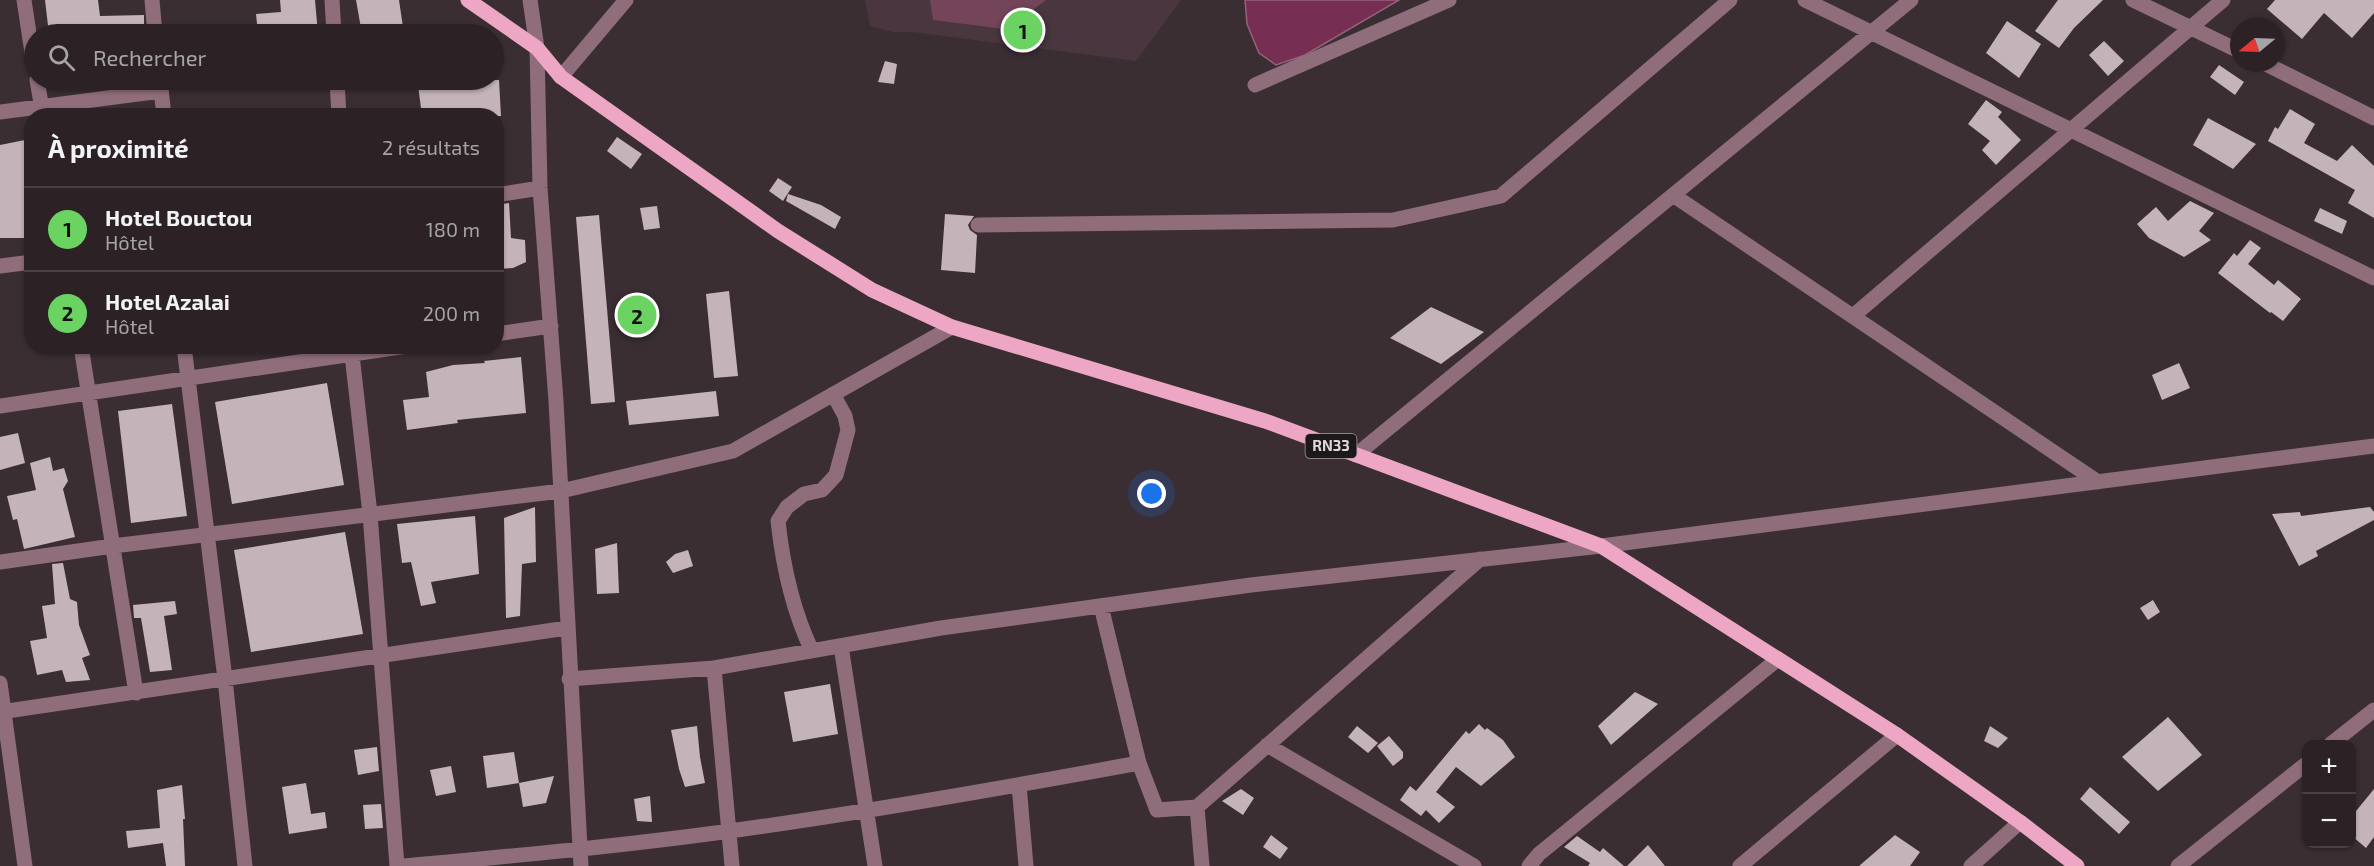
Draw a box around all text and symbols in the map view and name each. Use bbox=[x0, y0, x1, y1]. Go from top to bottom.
pin: 1 bbox=[1004, 8, 1042, 52]
north arrow bbox=[2230, 18, 2284, 72]
search box bbox=[24, 24, 504, 90]
icon: search bbox=[45, 41, 78, 74]
text: Rechercher bbox=[93, 44, 206, 70]
text: À proximité bbox=[48, 132, 189, 163]
text: 2 résultats bbox=[382, 135, 480, 159]
text: Hotel Bouctou bbox=[105, 204, 252, 230]
text: 1 bbox=[63, 217, 72, 241]
text: 180 m bbox=[426, 217, 480, 241]
text: Hôtel bbox=[105, 230, 154, 254]
text: Hotel Azalai bbox=[105, 288, 230, 314]
pin: 2 bbox=[618, 292, 656, 338]
text: 2 bbox=[62, 301, 73, 325]
text: 200 m bbox=[423, 301, 480, 325]
text: Hôtel bbox=[105, 314, 154, 338]
road number: RN33 bbox=[1306, 434, 1356, 458]
your location bbox=[1137, 479, 1166, 508]
map controls bbox=[2302, 740, 2356, 848]
button: + bbox=[2302, 740, 2356, 794]
button: − bbox=[2302, 794, 2356, 848]

